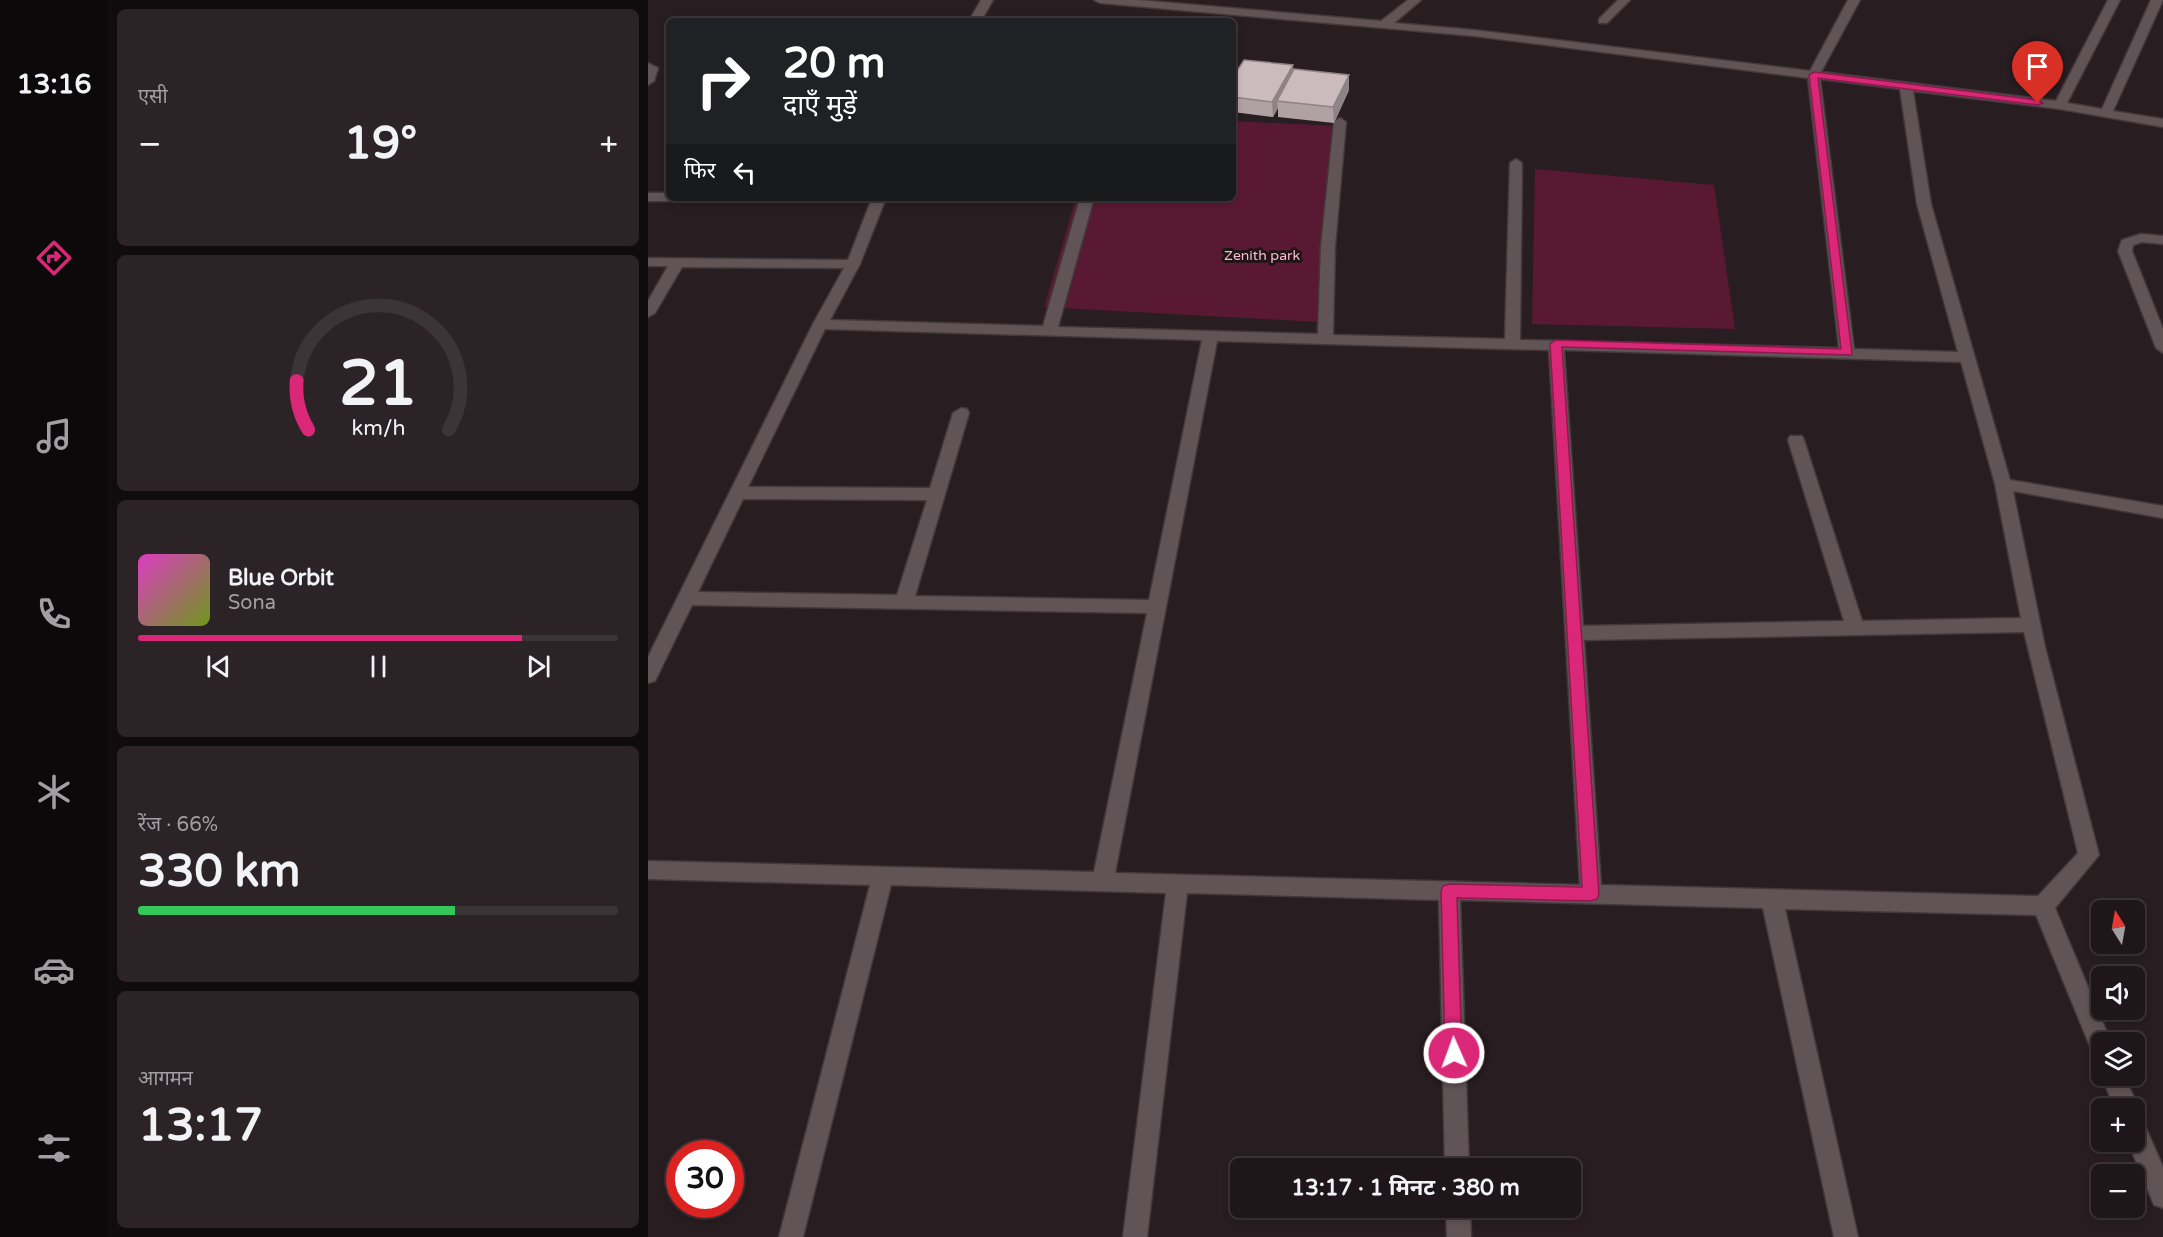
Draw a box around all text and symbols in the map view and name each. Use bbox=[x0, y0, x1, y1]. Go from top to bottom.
text: 20 m bbox=[783, 38, 885, 89]
pin bbox=[2012, 41, 2063, 103]
icon: right bbox=[684, 42, 762, 120]
icon: arrive bbox=[2021, 50, 2054, 83]
text: 13:16 bbox=[17, 68, 91, 101]
text: एसी bbox=[138, 85, 168, 109]
text: दाएँ मुड़ें bbox=[783, 89, 857, 122]
text: 19° bbox=[344, 117, 417, 171]
text: − bbox=[138, 125, 162, 164]
text: + bbox=[599, 125, 618, 164]
icon: left bbox=[728, 156, 761, 189]
text: फिर bbox=[684, 158, 716, 184]
icon: directions bbox=[33, 237, 75, 279]
park label: Zenith park bbox=[1224, 247, 1300, 264]
text: 21 bbox=[339, 347, 417, 422]
icon: music bbox=[33, 415, 75, 457]
text: km/h bbox=[351, 415, 405, 441]
text: Blue Orbit bbox=[228, 565, 334, 591]
text: Sona bbox=[228, 591, 276, 615]
icon: phone bbox=[33, 593, 75, 635]
icon: previous bbox=[202, 650, 235, 683]
icon: pause bbox=[362, 650, 395, 683]
icon: next bbox=[522, 650, 555, 683]
icon: climate bbox=[33, 771, 75, 813]
text: रेंज · 66% bbox=[138, 813, 218, 837]
text: 330 km bbox=[138, 845, 300, 899]
north arrow bbox=[2091, 900, 2145, 954]
map controls bbox=[2091, 900, 2145, 1218]
icon: car bbox=[33, 949, 75, 991]
button: sound bbox=[2091, 966, 2145, 1020]
position arrow bbox=[1422, 1021, 1486, 1085]
button: layers bbox=[2091, 1032, 2145, 1086]
text: आगमन bbox=[138, 1067, 193, 1091]
button: + bbox=[2091, 1098, 2145, 1152]
text: 13:17 bbox=[138, 1099, 263, 1153]
icon: filters bbox=[33, 1127, 75, 1169]
speed limit sign: 30 bbox=[666, 1140, 744, 1218]
button: − bbox=[2091, 1164, 2145, 1218]
text: 13:17 · 1 मिनट · 380 m bbox=[1291, 1175, 1520, 1201]

